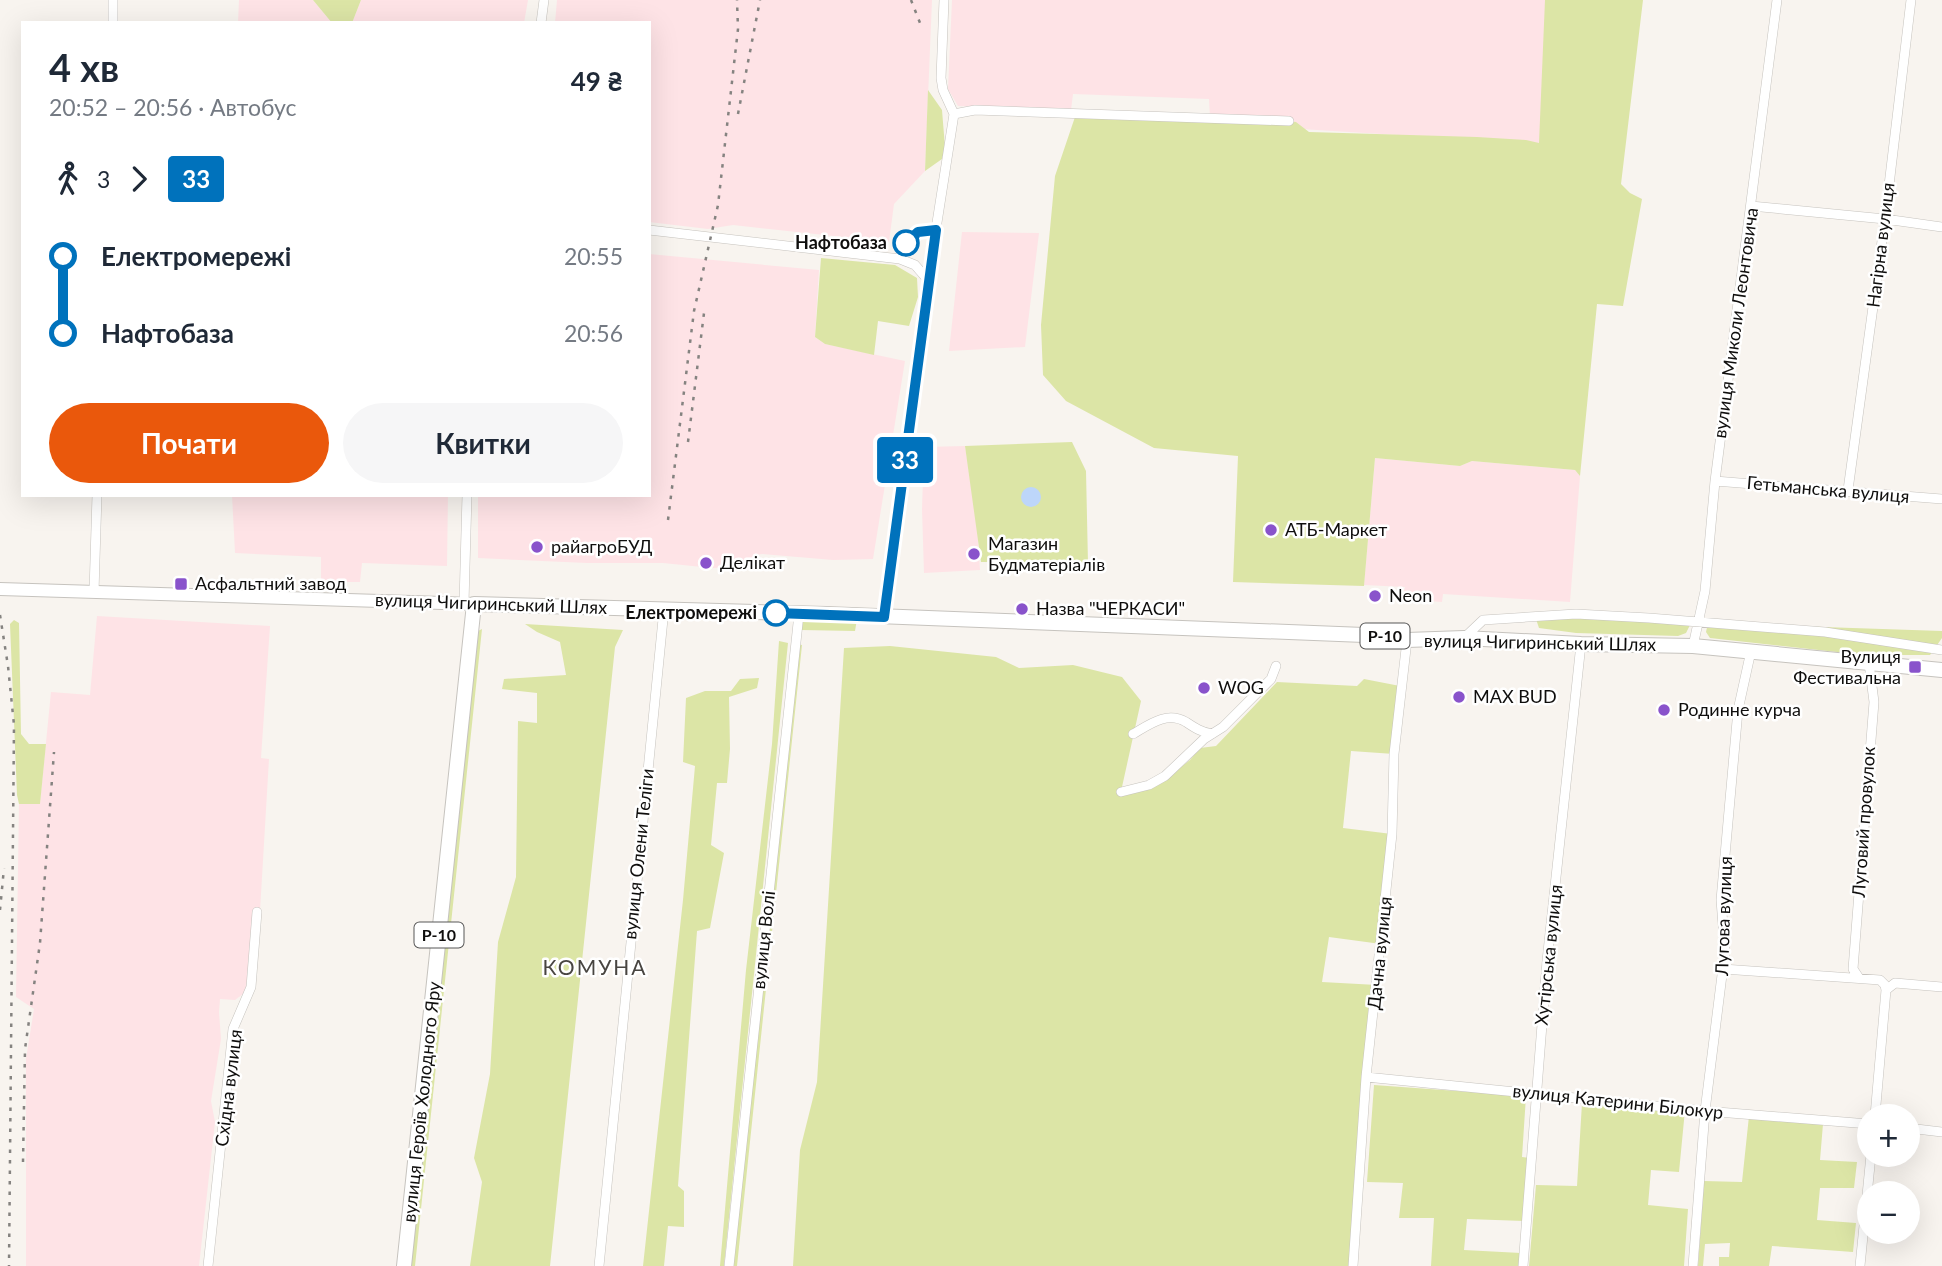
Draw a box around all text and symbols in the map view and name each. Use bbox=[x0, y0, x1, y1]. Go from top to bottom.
text: 4 хв bbox=[49, 44, 119, 90]
text: 49 ₴ bbox=[571, 65, 623, 97]
text: 20:52 – 20:56 · Автобус bbox=[49, 93, 297, 121]
icon: walk bbox=[49, 160, 87, 198]
icon: forward bbox=[120, 160, 158, 198]
text: 33 bbox=[182, 164, 210, 193]
text: 3 bbox=[97, 165, 110, 193]
street label: Нагірна вулиця bbox=[1861, 181, 1899, 309]
street label: вулиця Миколи Леонтовича bbox=[1708, 206, 1762, 440]
marker: Нафтобаза bbox=[893, 230, 919, 256]
place label: Нафтобаза bbox=[795, 231, 887, 253]
text: Електромережі bbox=[101, 240, 291, 272]
text: 20:55 bbox=[564, 242, 623, 270]
text: Нафтобаза bbox=[101, 317, 234, 349]
text: 20:56 bbox=[564, 319, 623, 347]
button: Почати bbox=[49, 403, 329, 483]
button: Квитки bbox=[343, 403, 623, 483]
line badge: 33 bbox=[874, 437, 936, 483]
text: 33 bbox=[891, 445, 919, 474]
street label: Гетьманська вулиця bbox=[1746, 471, 1910, 507]
place label: АТБ-Маркет bbox=[1285, 518, 1387, 540]
marker: АТБ-Маркет bbox=[1263, 522, 1279, 538]
place label: Магазин Будматеріалів bbox=[988, 532, 1105, 575]
place label: райагроБУД bbox=[551, 535, 652, 557]
marker: райагроБУД bbox=[529, 539, 545, 555]
marker: Магазин Будматеріалів bbox=[966, 546, 982, 562]
place label: Делікат bbox=[720, 551, 785, 573]
marker: Делікат bbox=[698, 555, 714, 571]
place label: Асфальтний завод bbox=[195, 572, 346, 594]
marker: Асфальтний завод bbox=[173, 576, 189, 592]
place label: Neon bbox=[1389, 584, 1432, 606]
street label: вулиця Чигиринський Шлях bbox=[375, 588, 608, 618]
marker: Neon bbox=[1367, 588, 1383, 604]
place label: Назва "ЧЕРКАСИ" bbox=[1036, 597, 1185, 619]
marker: Електромережі bbox=[763, 600, 789, 626]
place label: Електромережі bbox=[625, 601, 757, 623]
marker: Назва "ЧЕРКАСИ" bbox=[1014, 601, 1030, 617]
road number: Р-10 bbox=[1360, 624, 1410, 649]
street label: вулиця Чигиринський Шлях bbox=[1424, 629, 1656, 655]
place label: Вулиця Фестивальна bbox=[1793, 645, 1901, 688]
marker: Вулиця Фестивальна bbox=[1907, 659, 1923, 675]
place label: WOG bbox=[1218, 676, 1264, 698]
marker: WOG bbox=[1196, 680, 1212, 696]
place label: MAX BUD bbox=[1473, 685, 1557, 707]
marker: MAX BUD bbox=[1451, 689, 1467, 705]
place label: Родинне курча bbox=[1678, 698, 1801, 720]
marker: Родинне курча bbox=[1656, 702, 1672, 718]
street label: Луговий провулок bbox=[1847, 745, 1879, 899]
street label: вулиця Олени Теліги bbox=[618, 767, 658, 940]
street label: Лугова вулиця bbox=[1710, 856, 1736, 977]
street label: Хутірська вулиця bbox=[1530, 883, 1566, 1026]
street label: вулиця Волі bbox=[747, 890, 779, 990]
street label: Дачна вулиця bbox=[1362, 895, 1396, 1011]
road number: Р-10 bbox=[414, 923, 464, 948]
district label: КОМУНА bbox=[542, 954, 648, 979]
street label: вулиця Героїв Холодного Яру bbox=[397, 980, 445, 1223]
street label: Східна вулиця bbox=[210, 1028, 246, 1148]
street label: вулиця Катерини Білокур bbox=[1512, 1079, 1725, 1123]
map controls bbox=[1857, 1104, 1920, 1244]
button: + bbox=[1857, 1104, 1920, 1167]
button: − bbox=[1857, 1181, 1920, 1244]

